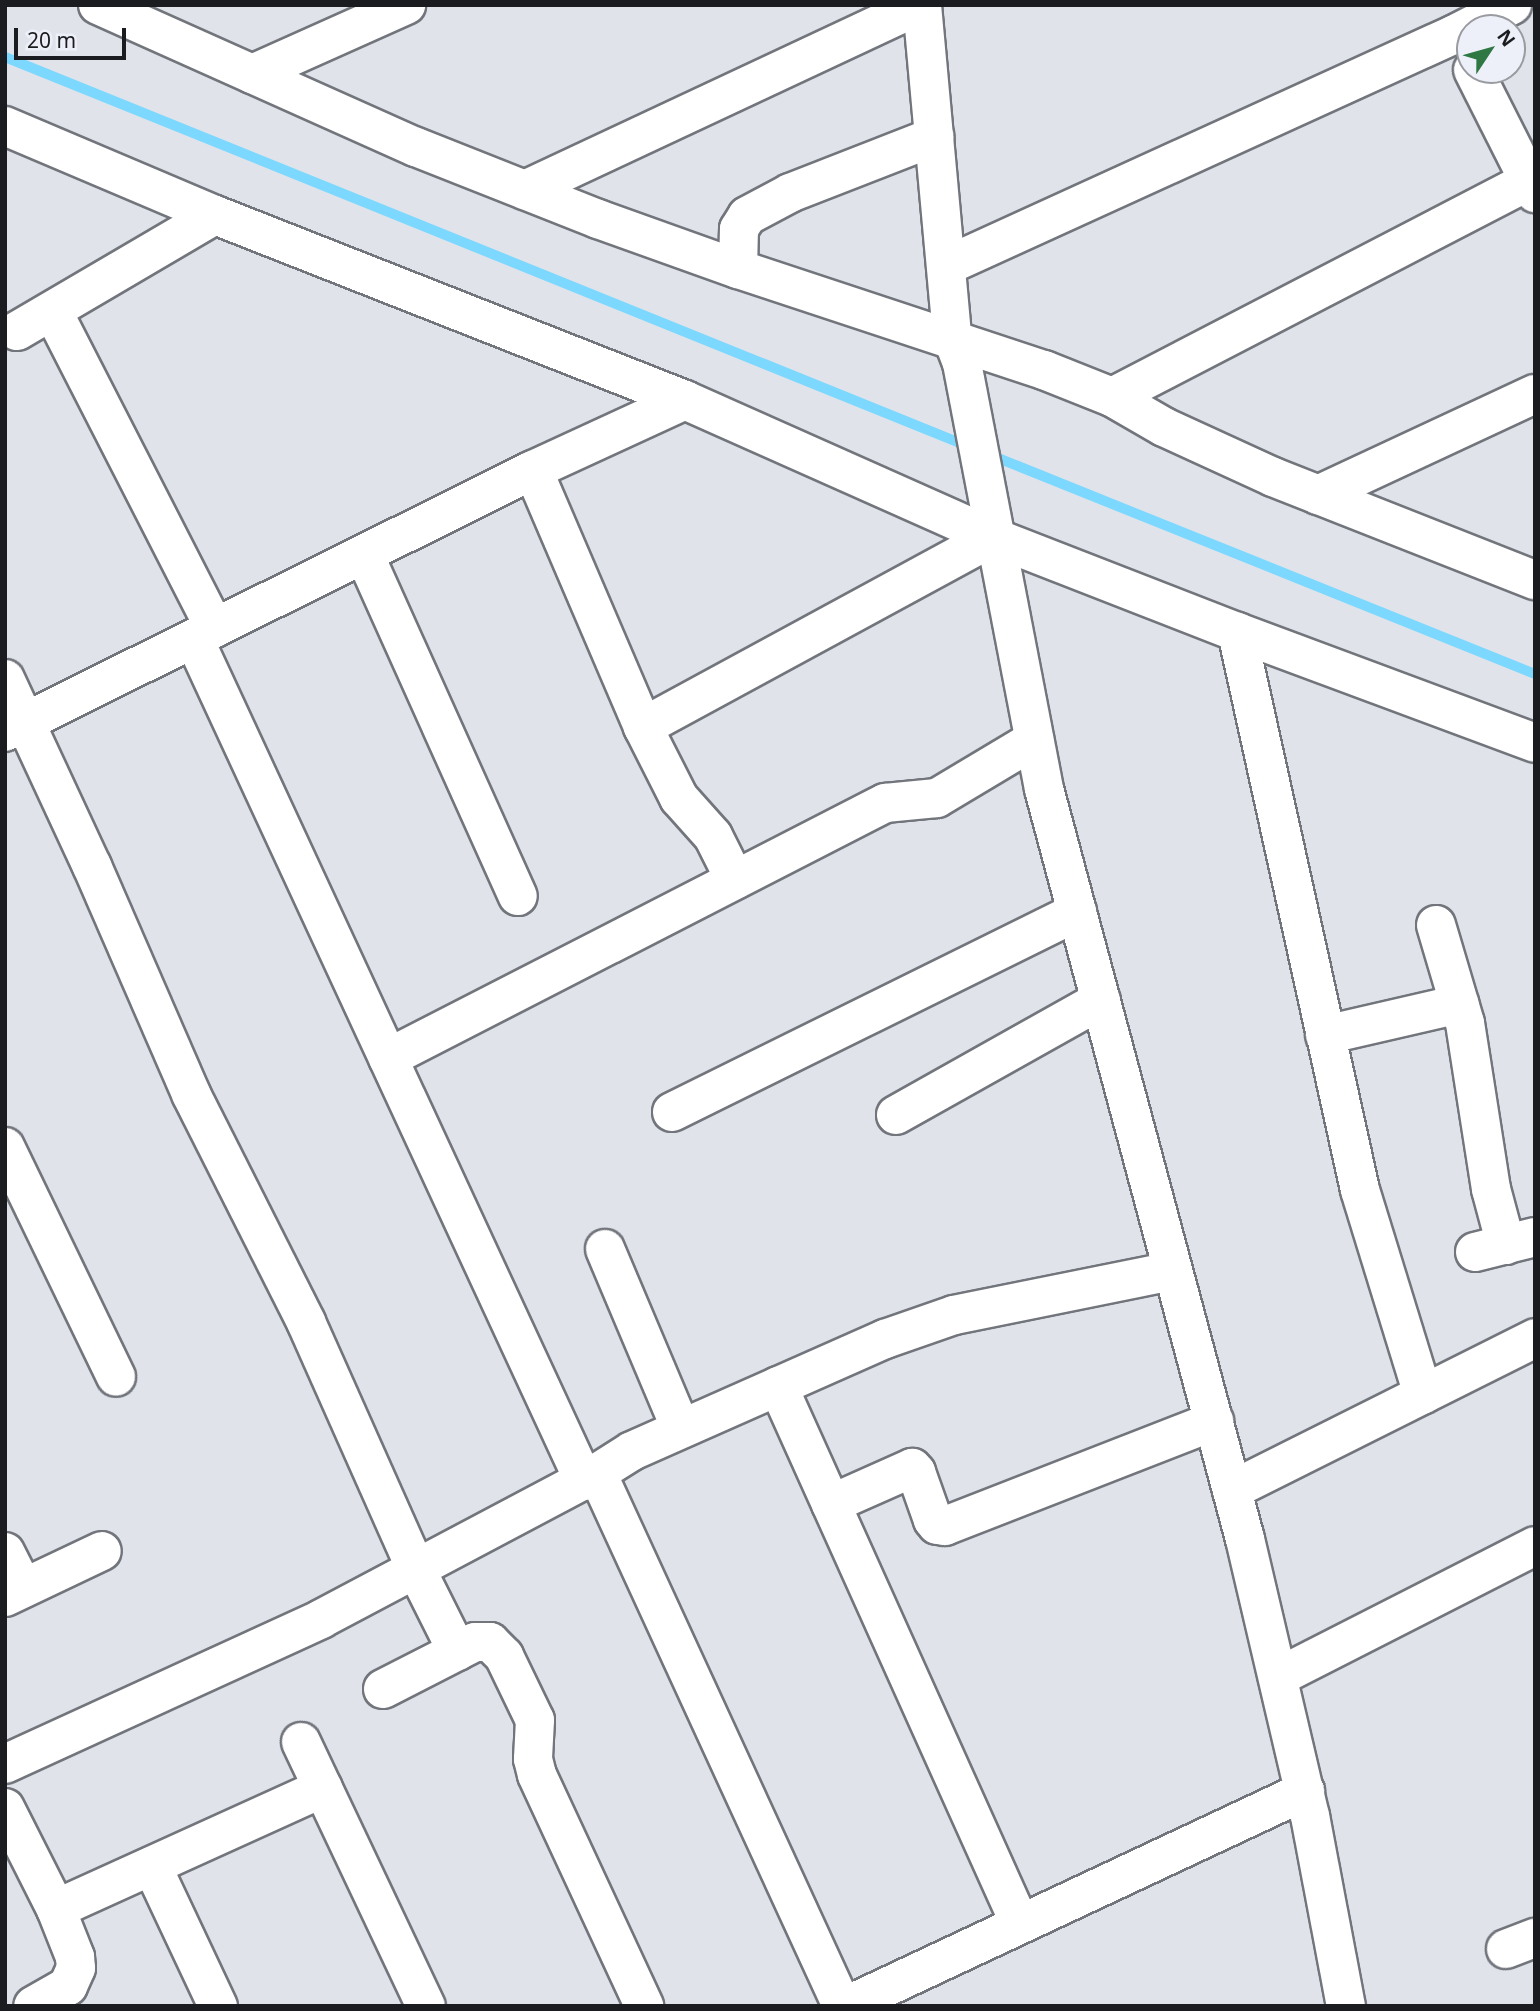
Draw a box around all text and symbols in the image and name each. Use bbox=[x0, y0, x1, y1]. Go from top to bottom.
scale bar bbox=[18, 14, 130, 58]
north arrow bbox=[1456, 14, 1526, 84]
text: N bbox=[1491, 24, 1521, 52]
text: 20 m bbox=[27, 26, 76, 54]

